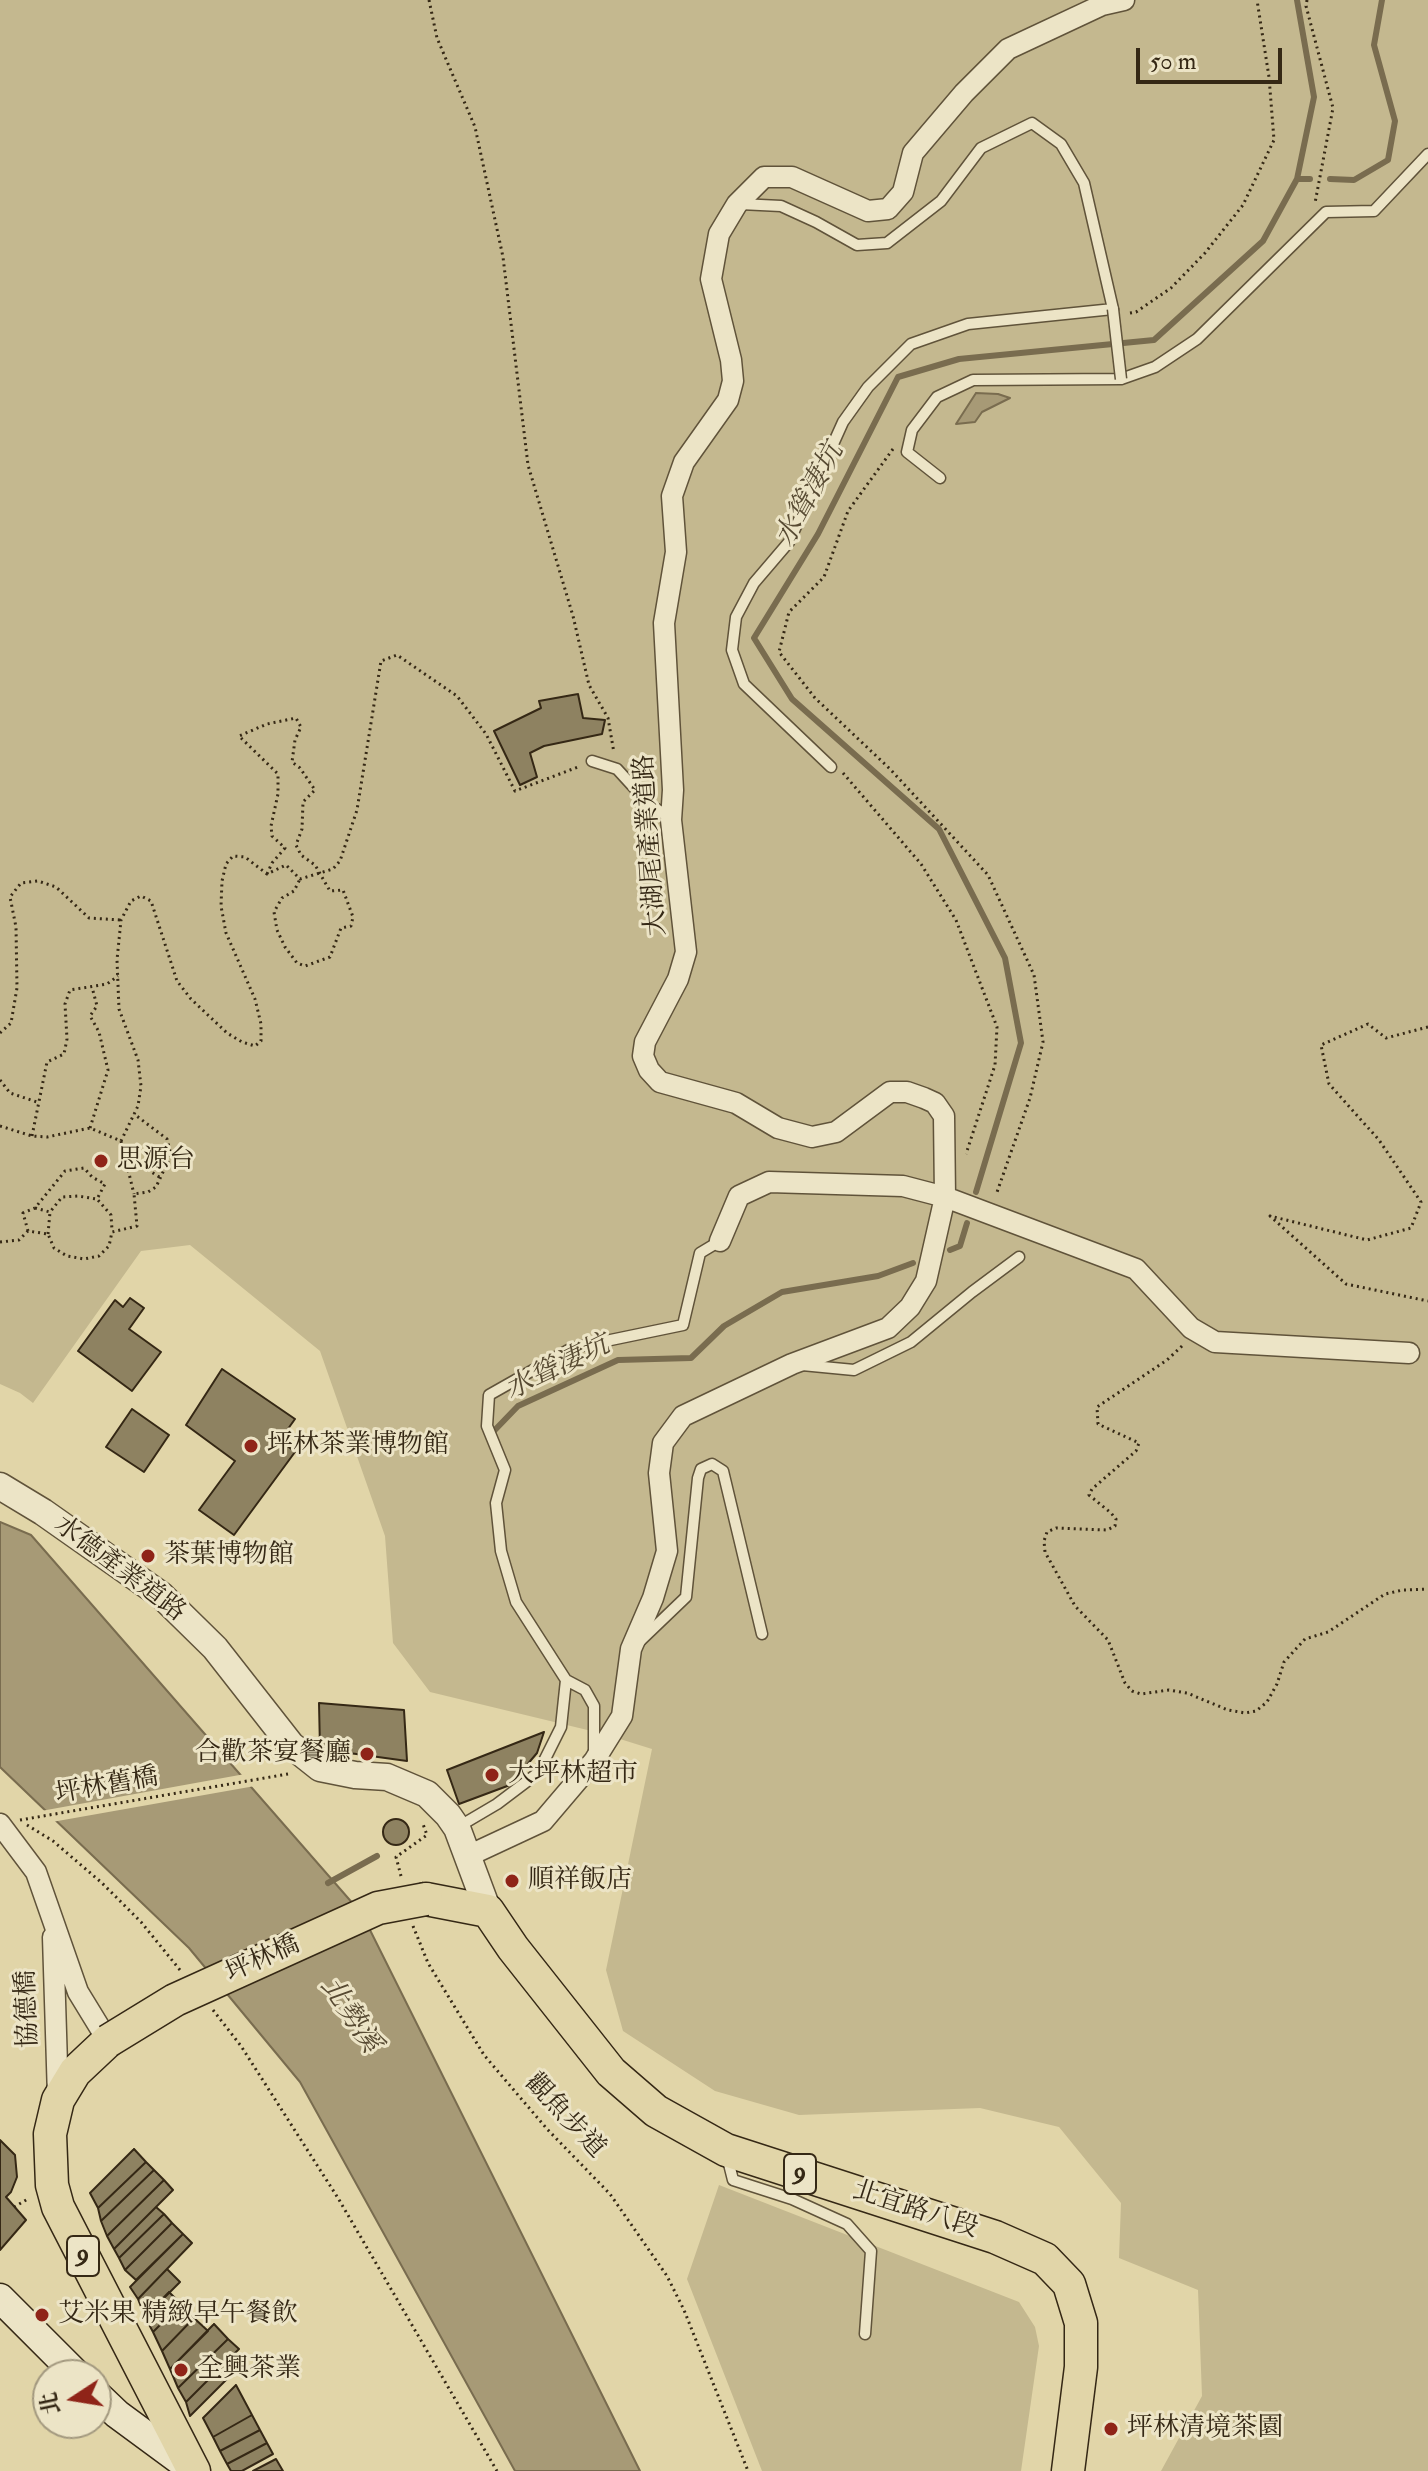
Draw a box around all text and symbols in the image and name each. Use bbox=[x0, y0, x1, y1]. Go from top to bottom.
scale bar bbox=[1140, 32, 1286, 82]
text: 50 m bbox=[1150, 46, 1196, 77]
water label: 水聳淒坑 bbox=[770, 439, 852, 553]
street label: 大湖尾產業道路 bbox=[630, 753, 674, 937]
place label: 思源台 bbox=[117, 1145, 195, 1177]
marker: 思源台 bbox=[92, 1152, 110, 1170]
water label: 水聳淒坑 bbox=[500, 1329, 616, 1409]
place label: 坪林茶業博物館 bbox=[267, 1430, 449, 1462]
marker: 坪林茶業博物館 bbox=[242, 1437, 260, 1455]
street label: 水德產業道路 bbox=[47, 1511, 191, 1629]
place label: 茶葉博物館 bbox=[164, 1540, 294, 1572]
marker: 茶葉博物館 bbox=[139, 1547, 157, 1565]
place label: 合歡茶宴餐廳 bbox=[195, 1738, 351, 1770]
marker: 合歡茶宴餐廳 bbox=[358, 1745, 376, 1763]
place label: 大坪林超市 bbox=[508, 1759, 638, 1791]
street label: 坪林舊橋 bbox=[53, 1763, 161, 1811]
marker: 大坪林超市 bbox=[483, 1766, 501, 1784]
place label: 順祥飯店 bbox=[528, 1865, 632, 1897]
marker: 順祥飯店 bbox=[503, 1872, 521, 1890]
street label: 坪林橋 bbox=[221, 1930, 305, 1990]
street label: 協德橋 bbox=[12, 1969, 46, 2049]
water label: 北勢溪 bbox=[312, 1972, 386, 2060]
street label: 觀魚步道 bbox=[517, 2068, 611, 2166]
road number: 9 bbox=[784, 2154, 816, 2194]
street label: 北宜路八段 bbox=[848, 2176, 982, 2246]
road number: 9 bbox=[67, 2236, 99, 2276]
place label: 艾米果 精緻早午餐飲 bbox=[58, 2299, 297, 2331]
marker: 艾米果 精緻早午餐飲 bbox=[33, 2306, 51, 2324]
place label: 全興茶業 bbox=[197, 2354, 301, 2386]
north arrow bbox=[32, 2359, 112, 2439]
marker: 全興茶業 bbox=[172, 2361, 190, 2379]
text: 北 bbox=[34, 2390, 66, 2417]
place label: 坪林清境茶園 bbox=[1127, 2413, 1283, 2445]
marker: 坪林清境茶園 bbox=[1102, 2420, 1120, 2438]

